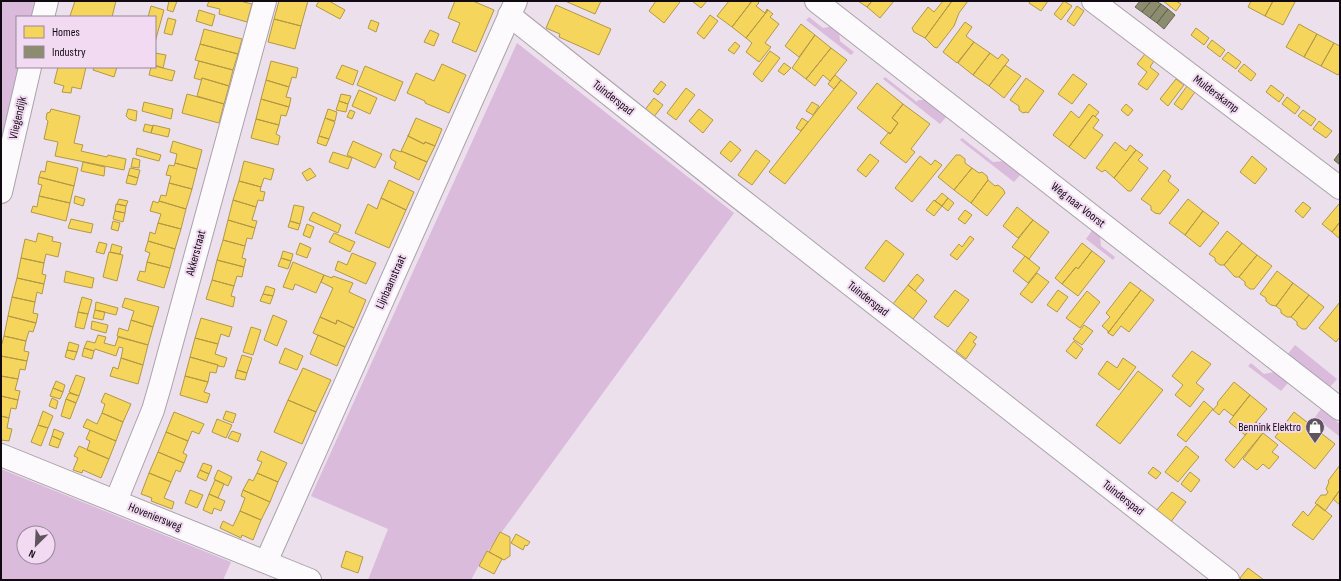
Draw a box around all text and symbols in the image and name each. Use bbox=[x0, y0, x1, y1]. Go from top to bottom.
legend bbox=[16, 16, 156, 68]
text: Homes bbox=[52, 25, 80, 40]
text: Industry bbox=[52, 45, 86, 60]
street label: Mulderskamp bbox=[1190, 72, 1242, 116]
street label: Tuinderspad bbox=[589, 77, 637, 119]
street label: Vliegendijk bbox=[6, 95, 30, 141]
street label: Weg naar Voorst bbox=[1048, 179, 1109, 231]
street label: Akkerstraat bbox=[182, 228, 209, 278]
street label: Lijnbaanstraat bbox=[372, 252, 410, 311]
street label: Tuinderspad bbox=[844, 278, 892, 320]
shop icon: Bennink Elektro bbox=[1304, 416, 1326, 444]
place label: Bennink Elektro bbox=[1238, 420, 1301, 435]
street label: Tuinderspad bbox=[1099, 477, 1147, 519]
street label: Hoveniersweg bbox=[126, 499, 184, 535]
north arrow bbox=[16, 525, 56, 565]
text: N bbox=[27, 546, 37, 561]

